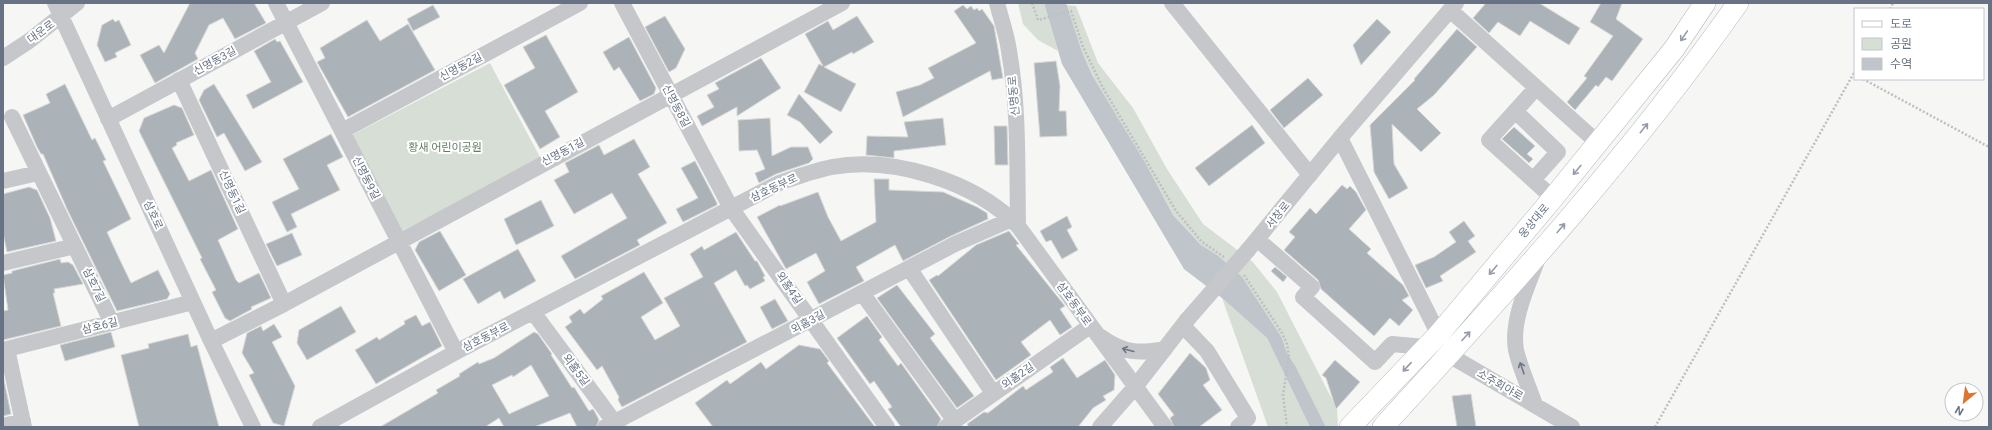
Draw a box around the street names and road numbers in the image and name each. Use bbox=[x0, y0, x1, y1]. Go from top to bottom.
street label: 대운로 bbox=[25, 18, 57, 46]
street label: 신명동3길 bbox=[191, 44, 239, 78]
street label: 신명동2길 bbox=[437, 50, 485, 84]
street label: 신명동로 bbox=[1006, 75, 1022, 117]
street label: 신명동8길 bbox=[659, 82, 693, 130]
street label: 신명동1길 bbox=[539, 135, 587, 169]
street label: 신명동9길 bbox=[350, 154, 382, 202]
street label: 신명동1길 bbox=[216, 168, 248, 216]
street label: 삼호동부로 bbox=[748, 171, 800, 205]
street label: 삼호로 bbox=[141, 198, 165, 232]
street label: 서창로 bbox=[1263, 199, 1293, 231]
street label: 웅상대로 bbox=[1516, 201, 1552, 241]
street label: 삼호7길 bbox=[80, 266, 108, 304]
street label: 외홈4길 bbox=[773, 269, 805, 307]
street label: 삼호동부로 bbox=[1054, 280, 1094, 328]
street label: 외홈3길 bbox=[789, 308, 827, 336]
street label: 삼호6길 bbox=[81, 315, 119, 337]
street label: 삼호동부로 bbox=[461, 320, 511, 354]
street label: 외홈5길 bbox=[560, 351, 592, 389]
street label: 외홈2길 bbox=[999, 360, 1037, 392]
street label: 소주회야로 bbox=[1475, 367, 1525, 403]

